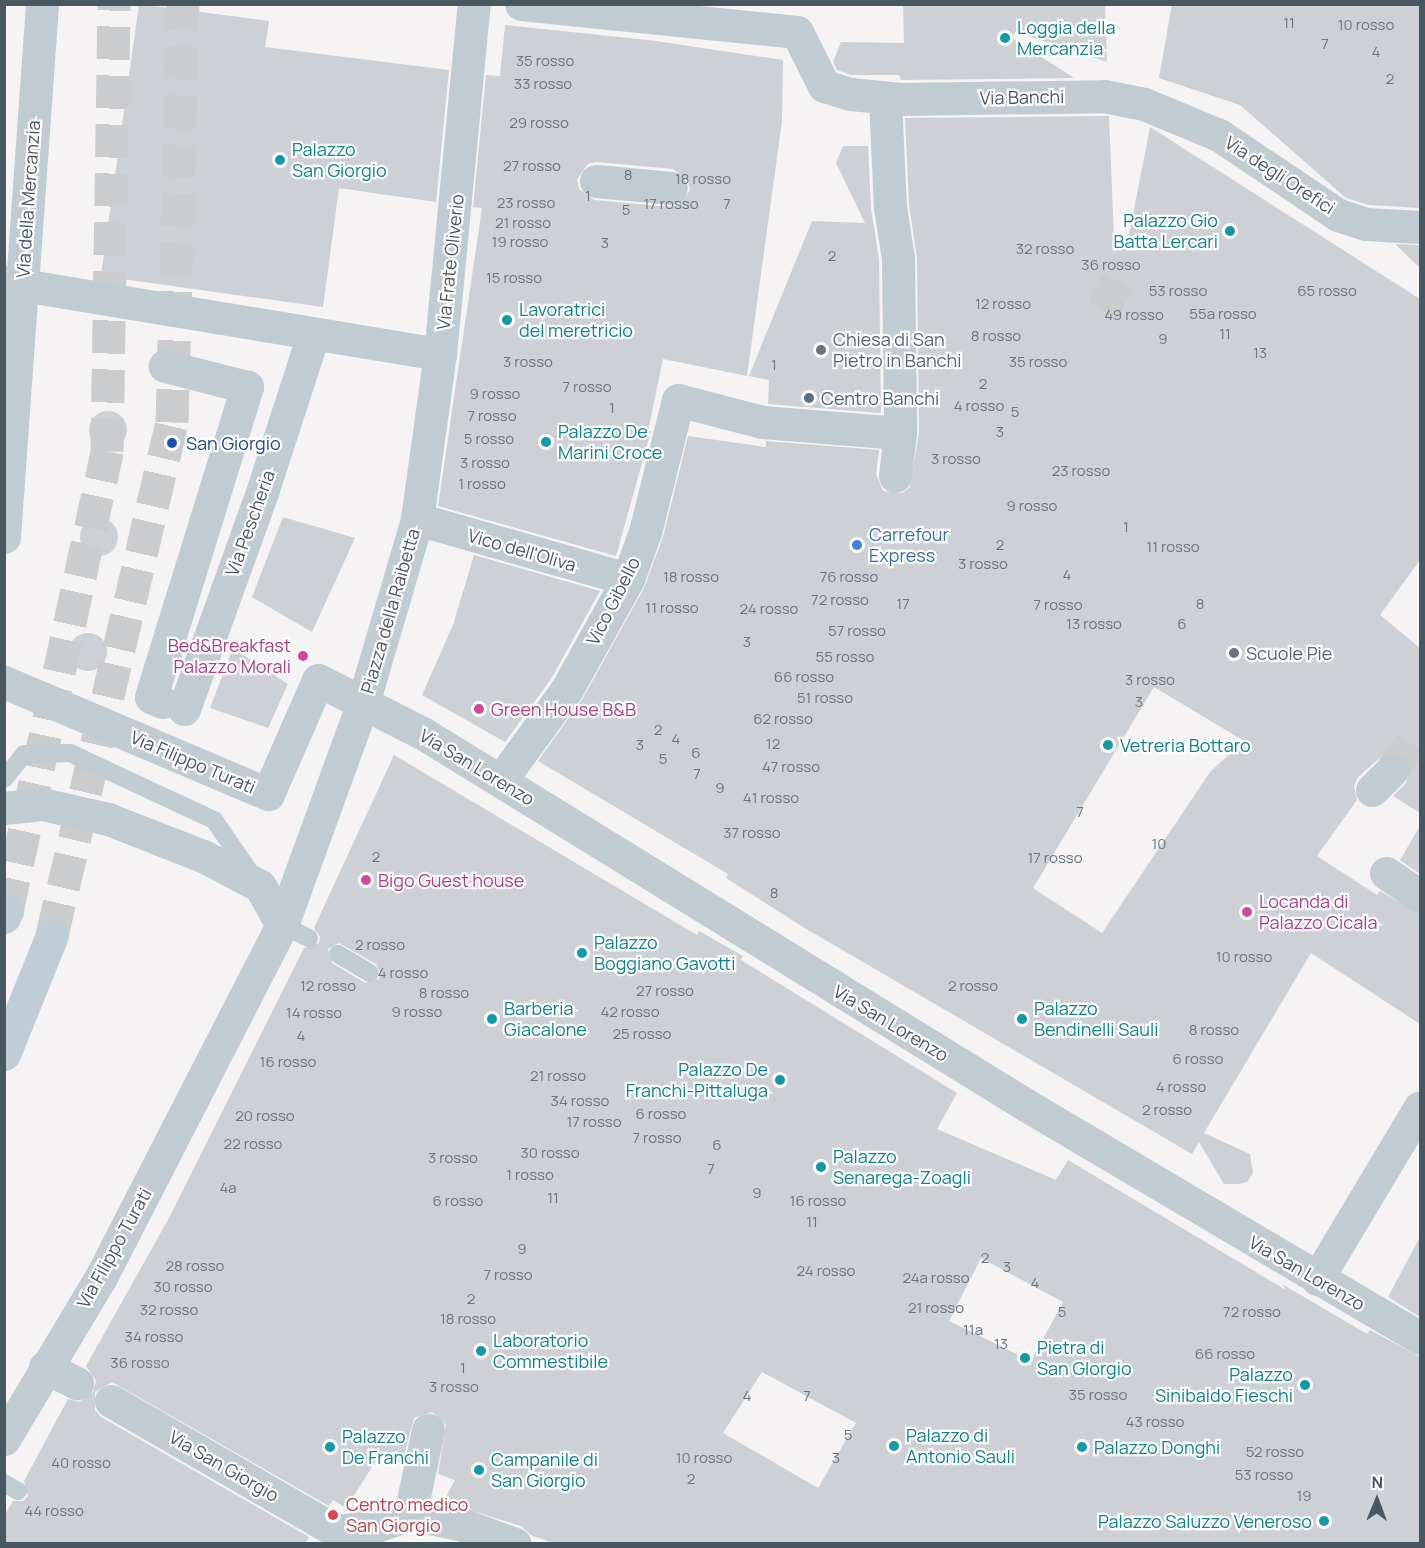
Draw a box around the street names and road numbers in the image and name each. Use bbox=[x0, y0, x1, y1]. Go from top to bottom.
street label: Via Banchi bbox=[979, 85, 1065, 109]
street label: Via della Mercanzia bbox=[12, 120, 44, 278]
street label: Via degli Orefici bbox=[1221, 131, 1339, 219]
street label: Via Frate Oliverio bbox=[432, 193, 468, 331]
street label: Via Pescheria bbox=[221, 467, 279, 579]
street label: Vico dell'Oliva bbox=[465, 524, 579, 576]
street label: Piazza della Raibetta bbox=[356, 526, 424, 696]
street label: Vico Gibello bbox=[582, 553, 644, 649]
street label: Via San Lorenzo bbox=[416, 724, 538, 810]
street label: Via Filippo Turati bbox=[127, 726, 259, 798]
street label: Via San Lorenzo bbox=[830, 980, 952, 1066]
street label: Via Filippo Turati bbox=[72, 1184, 156, 1312]
street label: Via San Lorenzo bbox=[1245, 1231, 1369, 1315]
street label: Via San Giorgio bbox=[165, 1426, 283, 1506]

